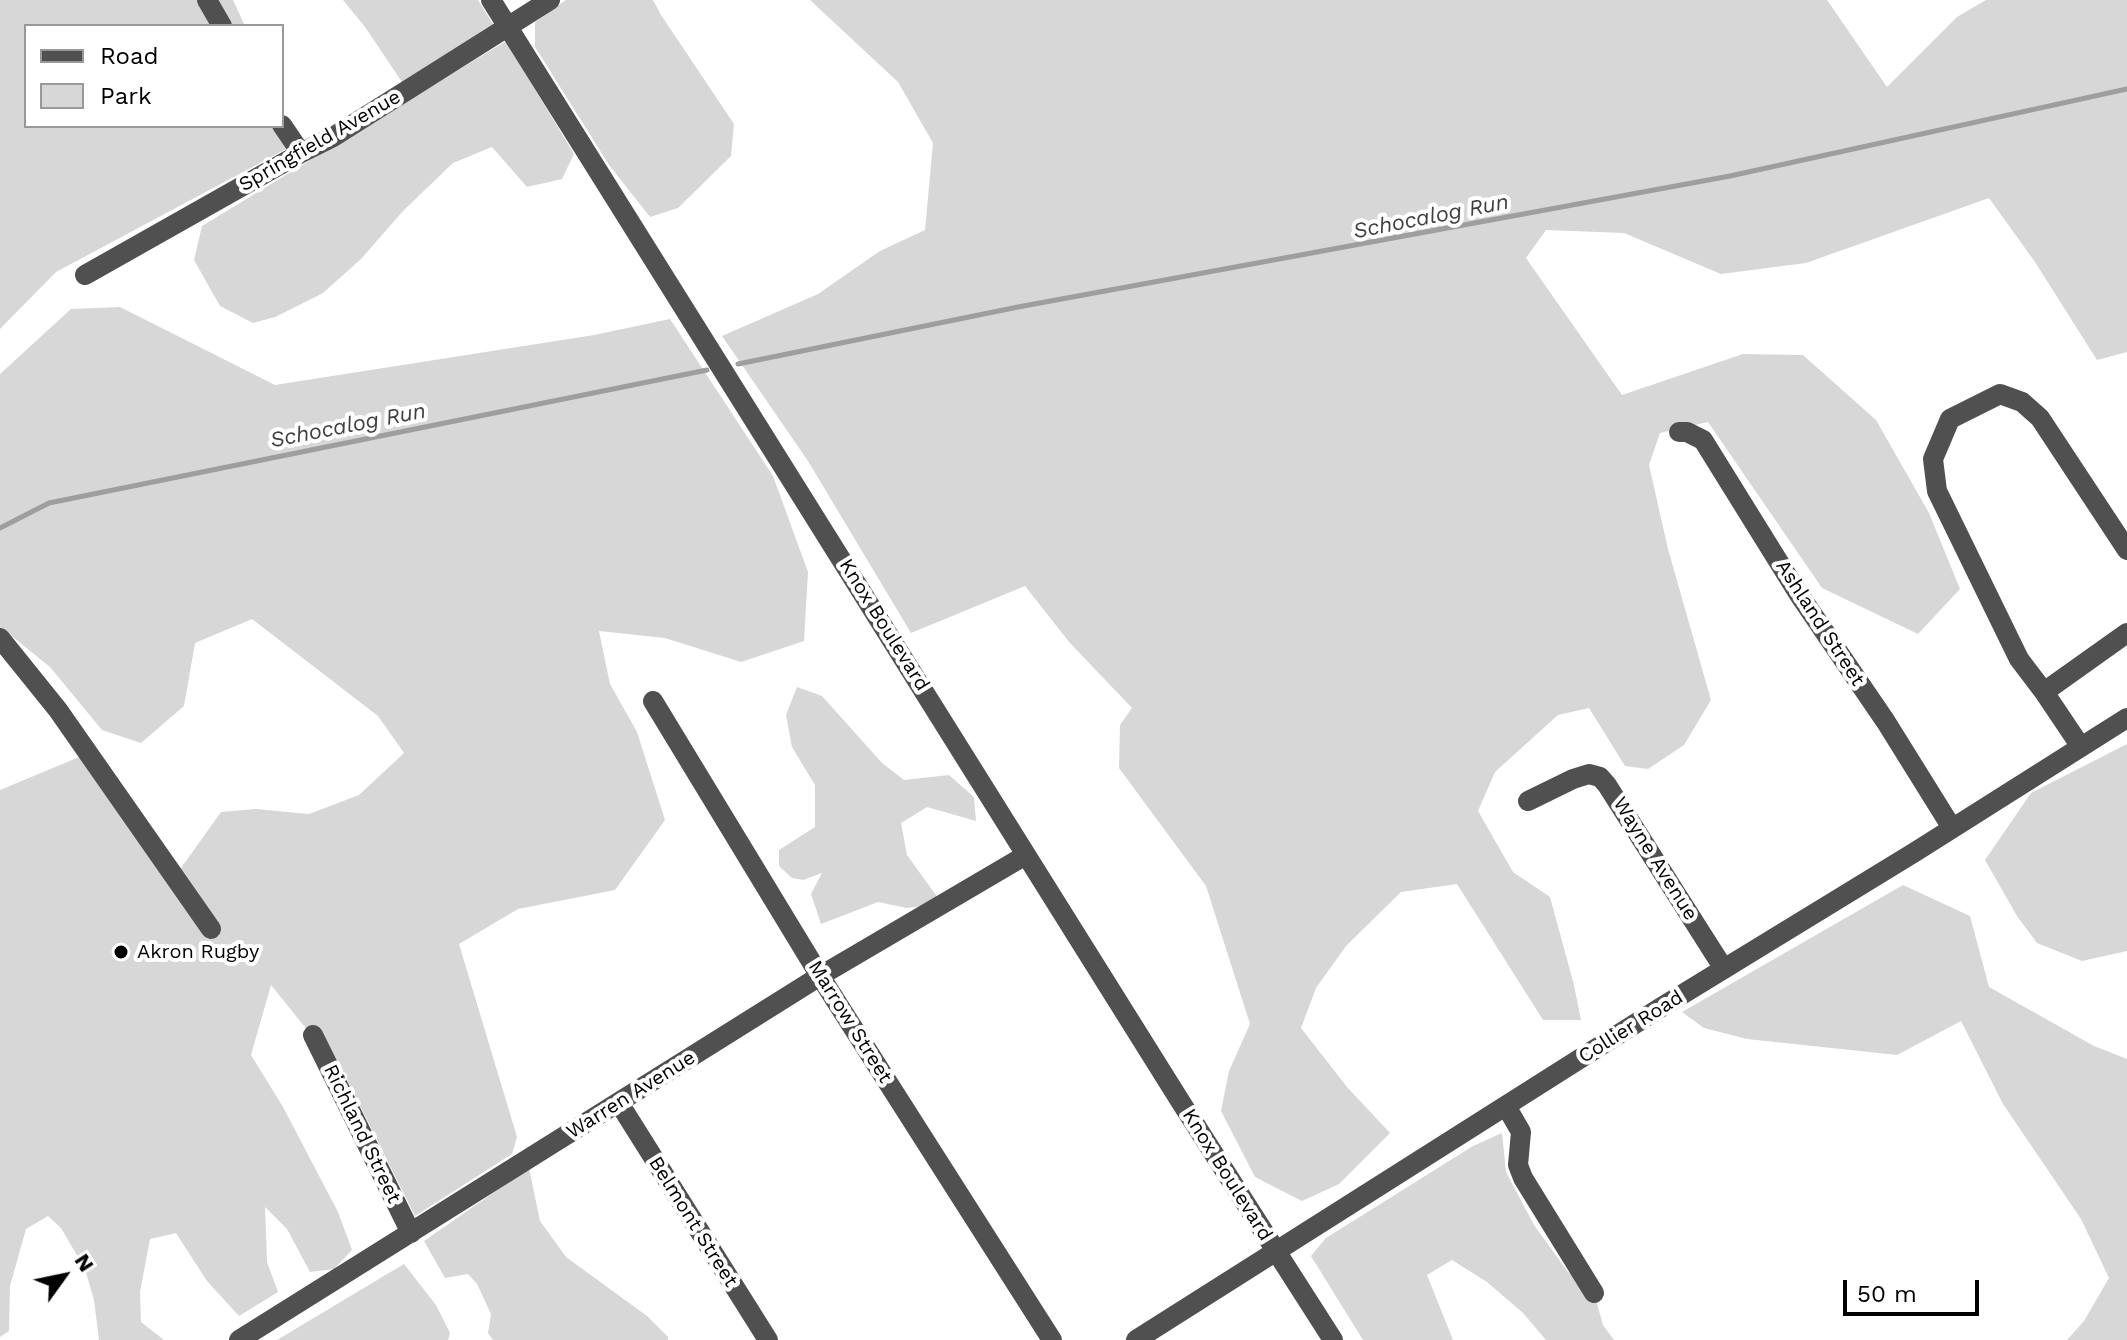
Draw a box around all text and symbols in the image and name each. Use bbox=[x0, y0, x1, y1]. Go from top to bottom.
legend bbox=[24, 24, 284, 128]
text: Road bbox=[100, 42, 159, 70]
text: Park bbox=[100, 82, 152, 110]
street label: Springfield Avenue bbox=[235, 85, 405, 197]
water label: Schocalog Run bbox=[1351, 189, 1511, 245]
water label: Schocalog Run bbox=[268, 398, 428, 454]
street label: Knox Boulevard bbox=[834, 555, 934, 695]
street label: Ashland Street bbox=[1770, 555, 1870, 691]
street label: Wayne Avenue bbox=[1607, 793, 1703, 925]
place label: Akron Rugby bbox=[137, 940, 259, 964]
marker: Akron Rugby bbox=[112, 943, 130, 961]
street label: Marrow Street bbox=[803, 956, 897, 1088]
street label: Collier Road bbox=[1574, 985, 1688, 1069]
street label: Warren Avenue bbox=[562, 1046, 700, 1144]
street label: Richland Street bbox=[318, 1061, 406, 1207]
street label: Knox Boulevard bbox=[1177, 1105, 1277, 1245]
street label: Belmont Street bbox=[643, 1152, 743, 1292]
north arrow bbox=[24, 1236, 104, 1316]
text: N bbox=[70, 1249, 99, 1276]
scale bar bbox=[1847, 1264, 1983, 1314]
text: 50 m bbox=[1857, 1280, 1917, 1308]

